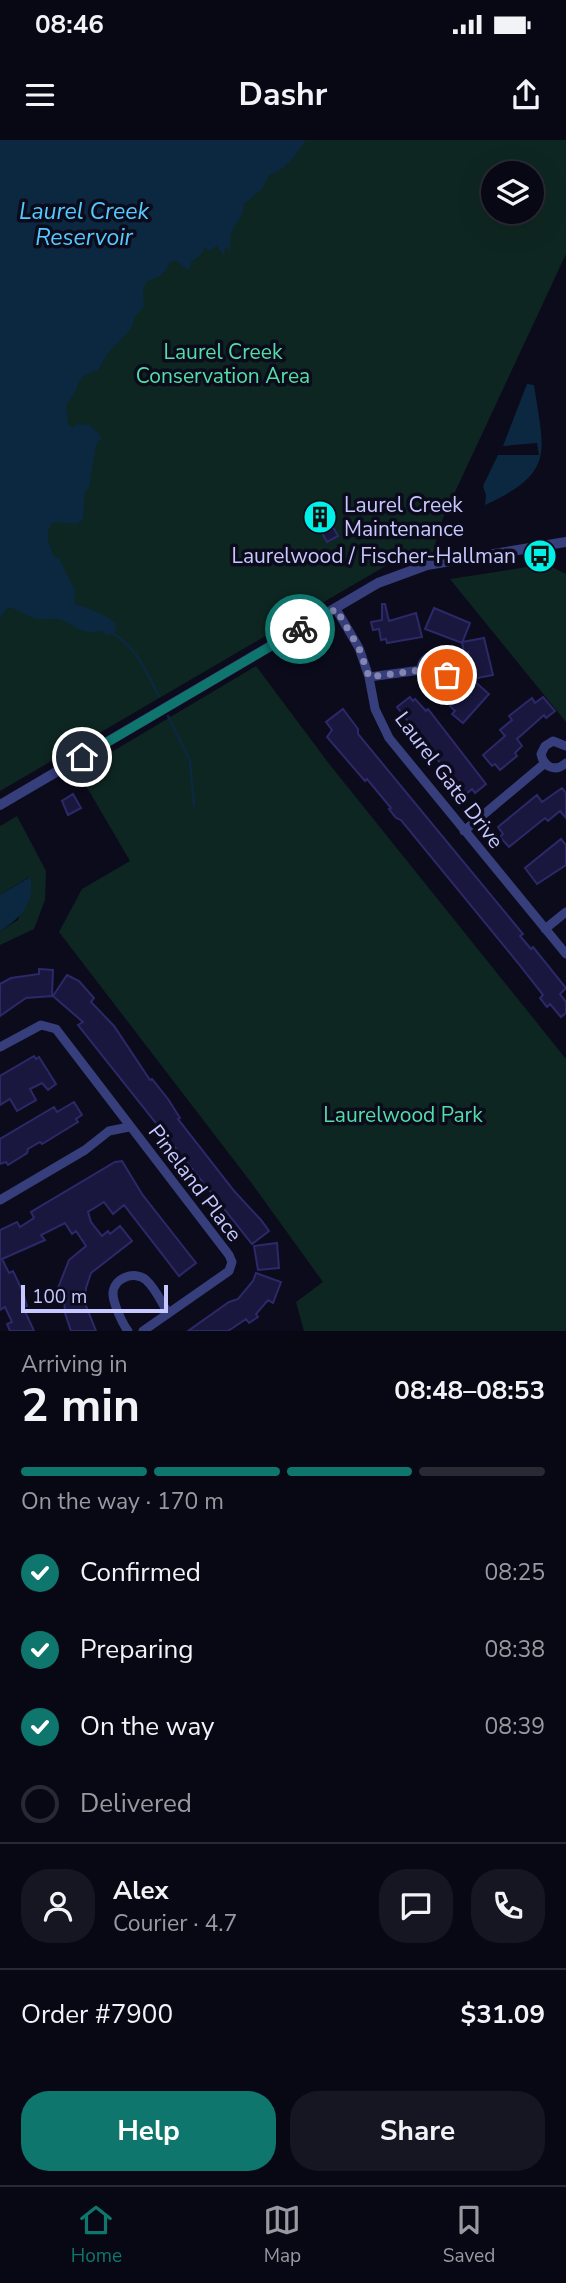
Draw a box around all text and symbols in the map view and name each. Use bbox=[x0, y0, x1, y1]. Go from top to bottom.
text: 08:46 bbox=[35, 7, 104, 42]
text: Dashr bbox=[239, 73, 327, 116]
icon: menu bbox=[21, 76, 59, 114]
icon: share bbox=[507, 76, 545, 114]
map controls bbox=[481, 161, 544, 224]
button: layers bbox=[481, 161, 544, 224]
water label: Laurel Creek Reservoir bbox=[19, 196, 150, 253]
park label: Laurel Creek Conservation Area bbox=[136, 338, 310, 390]
place label: Laurel Creek Maintenance bbox=[344, 491, 464, 543]
building icon: Laurel Creek Maintenance bbox=[301, 498, 339, 536]
bus stop icon: Laurelwood / Fischer-Hallman bbox=[521, 537, 559, 575]
place label: Laurelwood / Fischer-Hallman bbox=[231, 542, 516, 570]
courier bbox=[265, 594, 335, 664]
icon: bike bbox=[281, 610, 319, 648]
pin bbox=[417, 645, 477, 705]
icon: bag bbox=[428, 656, 466, 694]
street label: Laurel Gate Drive bbox=[388, 706, 510, 854]
pin bbox=[52, 727, 112, 787]
icon: home bbox=[63, 738, 101, 776]
park label: Laurelwood Park bbox=[323, 1101, 483, 1129]
street label: Pineland Place bbox=[142, 1119, 248, 1247]
scale bar bbox=[21, 1282, 168, 1314]
text: 100 m bbox=[32, 1284, 87, 1310]
text: Arriving in bbox=[21, 1349, 128, 1380]
text: 08:48–08:53 bbox=[394, 1373, 545, 1408]
text: 2 min bbox=[21, 1374, 140, 1437]
text: On the way · 170 m bbox=[21, 1486, 224, 1517]
icon: check bbox=[21, 1554, 59, 1592]
text: Confirmed bbox=[80, 1555, 201, 1590]
text: 08:25 bbox=[485, 1557, 545, 1588]
icon: check bbox=[21, 1631, 59, 1669]
text: Preparing bbox=[80, 1632, 193, 1667]
text: 08:38 bbox=[485, 1634, 545, 1665]
icon: check bbox=[21, 1708, 59, 1746]
text: On the way bbox=[80, 1709, 214, 1744]
text: 08:39 bbox=[485, 1711, 545, 1742]
text: Delivered bbox=[80, 1786, 192, 1821]
button: person bbox=[21, 1869, 95, 1943]
button: chat bbox=[379, 1869, 453, 1943]
button: phone bbox=[471, 1869, 545, 1943]
text: Alex bbox=[113, 1873, 169, 1908]
text: Courier · 4.7 bbox=[113, 1908, 237, 1939]
text: Order #7900 bbox=[21, 1997, 173, 2032]
text: $31.09 bbox=[461, 1997, 545, 2032]
button: Help bbox=[21, 2091, 276, 2171]
button: Share bbox=[290, 2091, 545, 2171]
tab: Home bbox=[71, 2201, 122, 2269]
tab: Map bbox=[263, 2201, 301, 2269]
tab: Saved bbox=[443, 2201, 495, 2269]

